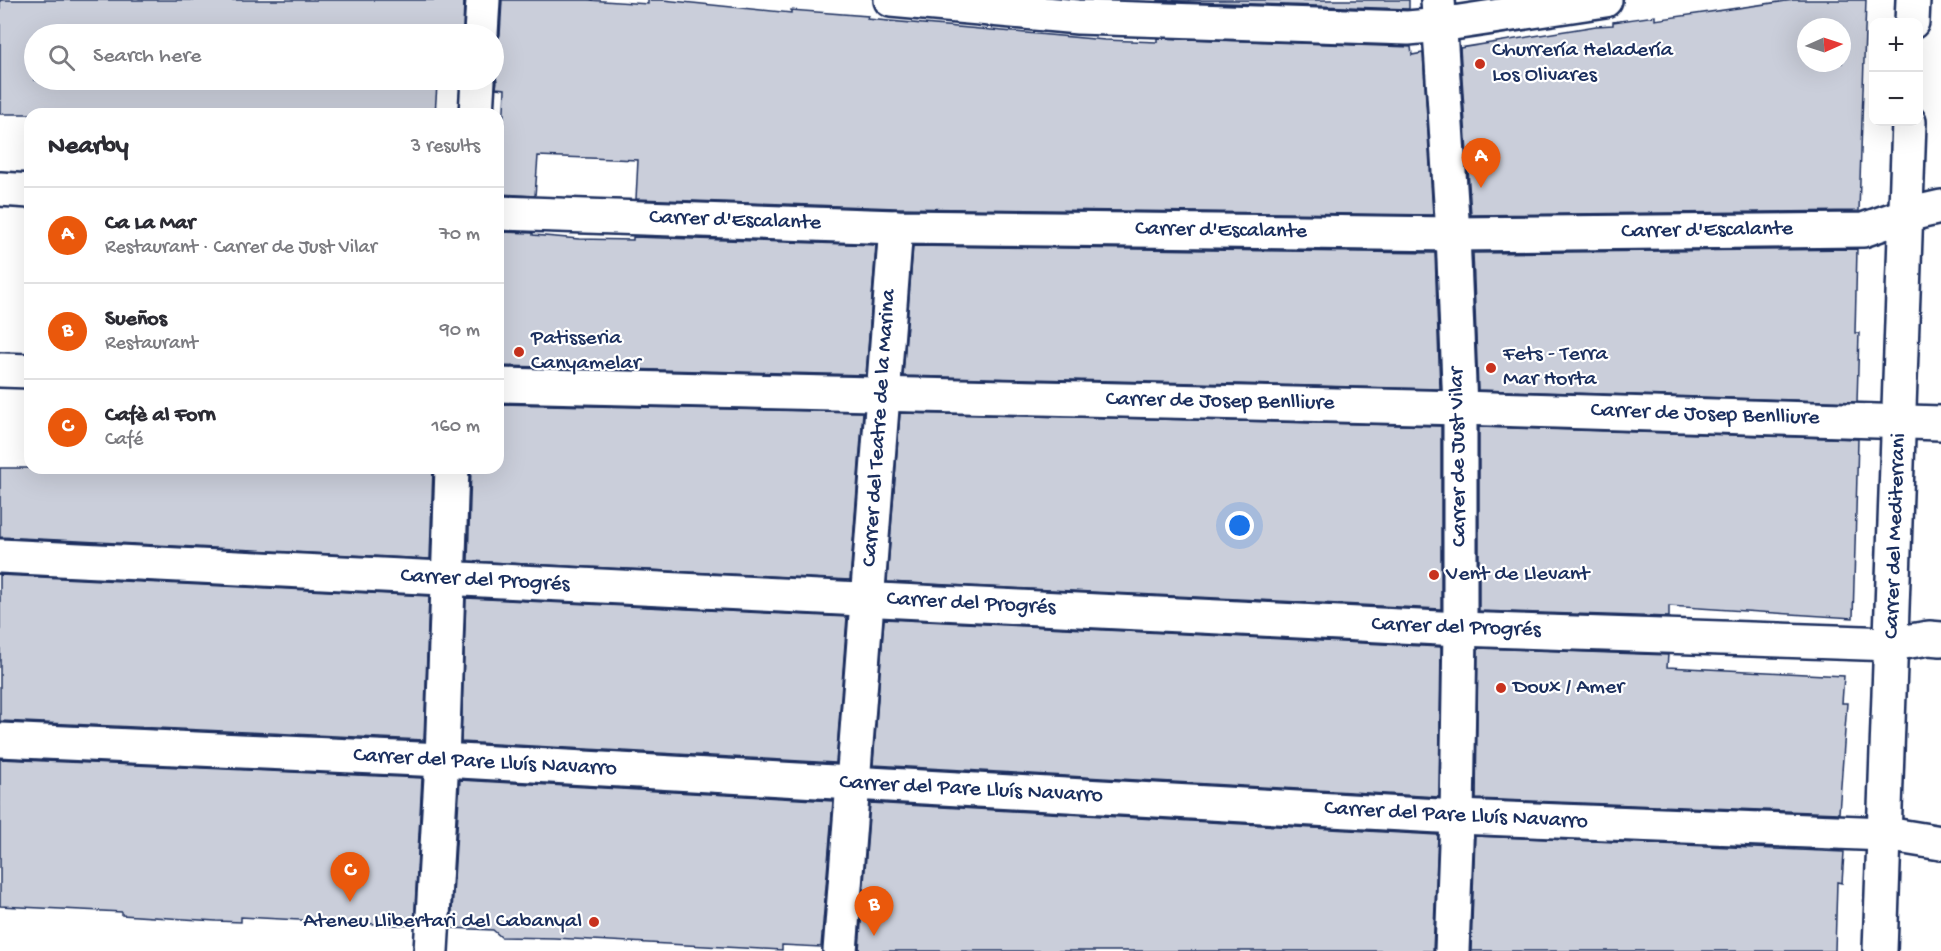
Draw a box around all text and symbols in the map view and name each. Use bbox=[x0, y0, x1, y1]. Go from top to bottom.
north arrow bbox=[1797, 18, 1851, 72]
map controls bbox=[1869, 18, 1923, 126]
button: + bbox=[1869, 18, 1923, 72]
search box bbox=[24, 24, 504, 90]
place label: Churrería Heladería Los Olivares bbox=[1492, 38, 1674, 89]
icon: search bbox=[45, 41, 78, 74]
text: Search here bbox=[93, 44, 201, 70]
marker: Churrería Heladería Los Olivares bbox=[1473, 57, 1487, 71]
button: − bbox=[1869, 72, 1923, 126]
text: Nearby bbox=[48, 132, 129, 163]
text: 3 results bbox=[411, 136, 480, 159]
pin: A bbox=[1462, 138, 1500, 188]
street label: Carrer d'Escalante bbox=[649, 205, 822, 237]
text: Ca La Mar bbox=[105, 211, 195, 237]
street label: Carrer d'Escalante bbox=[1621, 216, 1794, 245]
street label: Carrer d'Escalante bbox=[1135, 217, 1308, 246]
text: A bbox=[62, 224, 73, 247]
text: 70 m bbox=[439, 224, 480, 247]
text: Restaurant · Carrer de Just Vilar bbox=[105, 237, 377, 260]
street label: Carrer del Teatre de la Marina bbox=[857, 288, 903, 568]
text: Sueños bbox=[105, 307, 167, 333]
text: B bbox=[62, 320, 73, 343]
text: 90 m bbox=[440, 320, 480, 343]
place label: Patisseria Canyamelar bbox=[530, 326, 643, 377]
text: Restaurant bbox=[105, 333, 198, 356]
place label: Fets - Terra Mar Horta bbox=[1502, 342, 1608, 393]
marker: Patisseria Canyamelar bbox=[512, 345, 526, 359]
marker: Fets - Terra Mar Horta bbox=[1484, 361, 1498, 375]
street label: Carrer de Just Vilar bbox=[1444, 365, 1474, 547]
street label: Carrer de Josep Benlliure bbox=[1105, 387, 1335, 417]
street label: Carrer de Josep Benlliure bbox=[1590, 398, 1821, 432]
text: Cafè al Forn bbox=[105, 403, 216, 429]
text: C bbox=[62, 416, 73, 439]
text: 160 m bbox=[431, 416, 480, 439]
text: Café bbox=[105, 429, 143, 452]
street label: Carrer del Mediterrani bbox=[1879, 433, 1913, 639]
your location bbox=[1225, 511, 1254, 540]
place label: Vent de Llevant bbox=[1445, 562, 1591, 588]
street label: Carrer del Progrés bbox=[400, 564, 571, 598]
marker: Vent de Llevant bbox=[1427, 568, 1441, 582]
street label: Carrer del Progrés bbox=[886, 587, 1057, 621]
street label: Carrer del Progrés bbox=[1371, 612, 1542, 644]
place label: Doux / Amer bbox=[1511, 675, 1626, 701]
marker: Doux / Amer bbox=[1494, 681, 1508, 695]
street label: Carrer del Pare Lluís Navarro bbox=[353, 743, 617, 783]
street label: Carrer del Pare Lluís Navarro bbox=[839, 770, 1103, 810]
street label: Carrer del Pare Lluís Navarro bbox=[1324, 796, 1588, 836]
pin: C bbox=[330, 852, 370, 902]
pin: B bbox=[854, 886, 894, 936]
place label: Ateneu Llibertari del Cabanyal bbox=[303, 909, 582, 935]
marker: Ateneu Llibertari del Cabanyal bbox=[587, 915, 601, 929]

